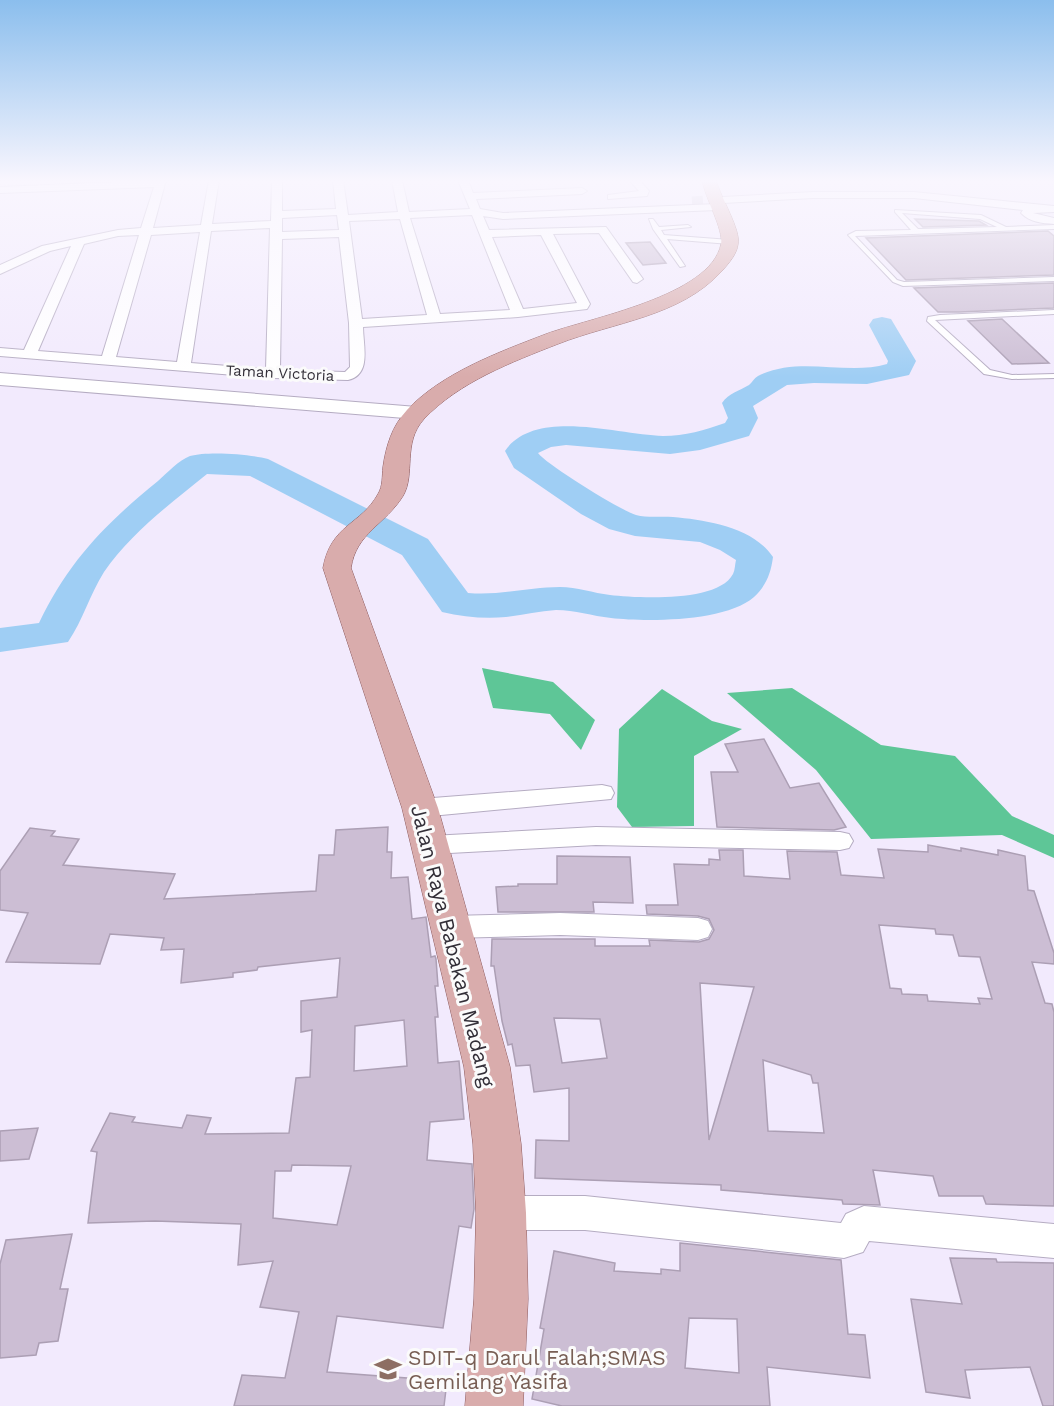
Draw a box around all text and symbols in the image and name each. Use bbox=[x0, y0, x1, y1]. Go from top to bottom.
street label: Taman Victoria bbox=[225, 361, 335, 385]
street label: Jalan Raya Babakan Madang bbox=[406, 803, 500, 1090]
place label: SDIT-q Darul Falah;SMAS Gemilang Yasifa bbox=[408, 1345, 666, 1394]
school or university icon: SDIT-q Darul Falah;SMAS Gemilang Yasifa bbox=[373, 1354, 403, 1384]

